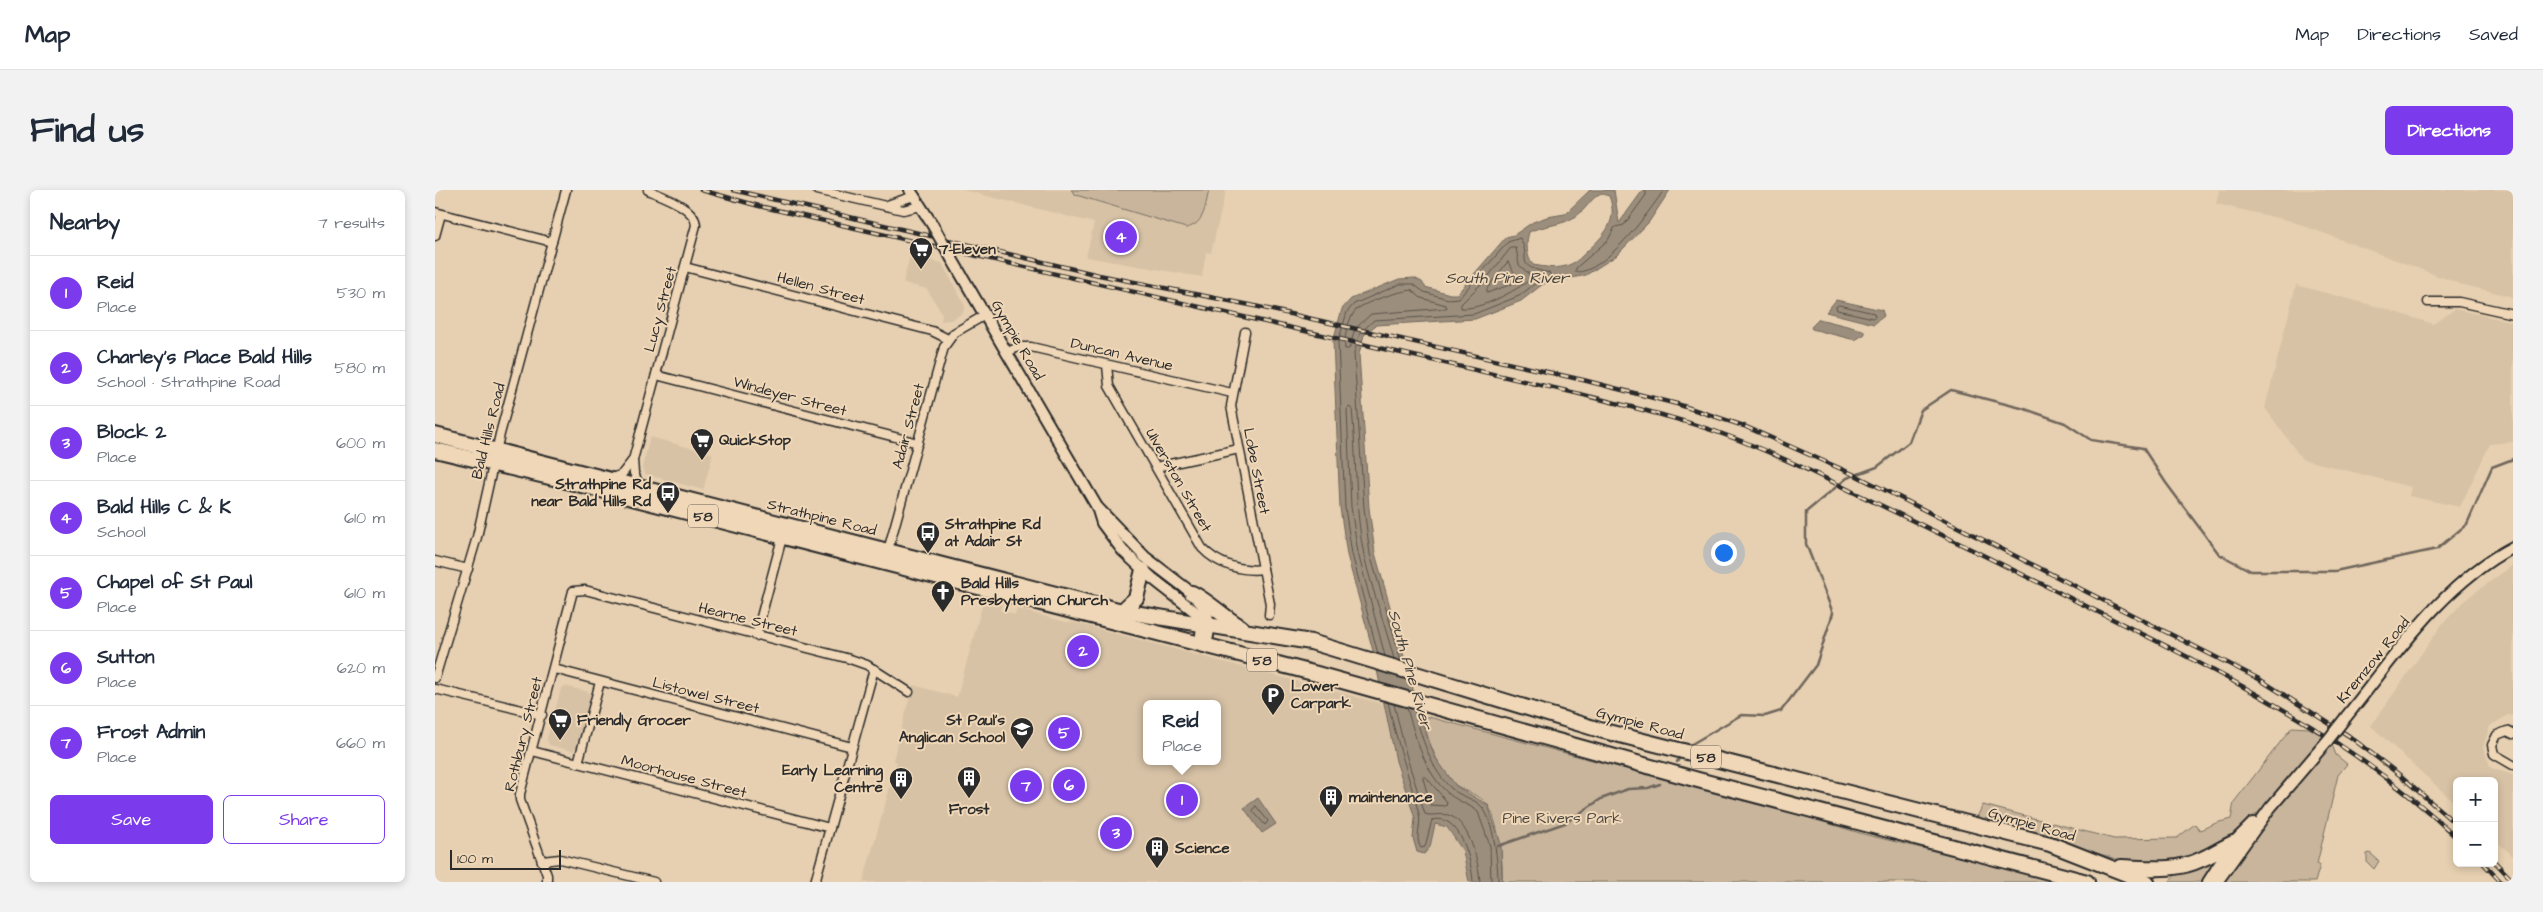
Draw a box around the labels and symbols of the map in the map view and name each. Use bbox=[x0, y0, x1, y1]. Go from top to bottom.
pin: 4 bbox=[1105, 218, 1137, 256]
supermarket icon: 7-Eleven bbox=[908, 236, 934, 270]
place label: 7-Eleven bbox=[938, 239, 996, 260]
street label: Lucy Street bbox=[639, 264, 683, 355]
street label: Hellen Street bbox=[775, 267, 867, 310]
water label: South Pine River bbox=[1445, 267, 1571, 289]
street label: Gympie Road bbox=[985, 296, 1049, 385]
street label: Duncan Avenue bbox=[1069, 333, 1175, 376]
street label: Windeyer Street bbox=[731, 371, 849, 423]
street label: Bald Hills Road bbox=[466, 381, 511, 481]
street label: Adair Street bbox=[887, 381, 930, 471]
street label: Ulverston Street bbox=[1140, 424, 1217, 536]
street label: Lobe Street bbox=[1238, 426, 1275, 516]
supermarket icon: QuickStop bbox=[689, 427, 715, 461]
place label: QuickStop bbox=[719, 430, 791, 451]
place label: Strathpine Rd near Bald Hills Rd bbox=[531, 474, 651, 512]
bus stop icon: Strathpine Rd near Bald Hills Rd bbox=[655, 480, 681, 514]
street label: Strathpine Road bbox=[765, 494, 879, 541]
road number: 58 bbox=[688, 504, 718, 528]
place label: Strathpine Rd at Adair St bbox=[944, 514, 1041, 552]
bus stop icon: Strathpine Rd at Adair St bbox=[915, 520, 941, 554]
your location bbox=[1711, 540, 1737, 566]
place label: Bald Hills Presbyterian Church bbox=[961, 573, 1108, 612]
church icon: Bald Hills Presbyterian Church bbox=[930, 579, 956, 613]
street label: Hearne Street bbox=[696, 597, 799, 642]
water label: South Pine River bbox=[1382, 607, 1438, 734]
street label: Kremzow Road bbox=[2332, 612, 2415, 708]
pin: 2 bbox=[1067, 632, 1099, 670]
road number: 58 bbox=[1247, 648, 1277, 672]
street label: Listowel Street bbox=[650, 672, 762, 719]
street label: Rothbury Street bbox=[499, 675, 549, 794]
place label: Lower Carpark bbox=[1291, 676, 1352, 714]
parking icon: Lower Carpark bbox=[1260, 682, 1286, 716]
street label: Gympie Road bbox=[1594, 702, 1686, 746]
supermarket icon: Friendly Grocer bbox=[547, 707, 573, 741]
place label: Friendly Grocer bbox=[577, 710, 692, 732]
place label: St Paul's Anglican School bbox=[899, 710, 1006, 750]
pin: 5 bbox=[1048, 714, 1080, 752]
school or university icon: St Paul's Anglican School bbox=[1009, 716, 1035, 750]
road number: 58 bbox=[1691, 746, 1721, 768]
street label: Moorhouse Street bbox=[619, 750, 749, 803]
place label: Early Learning Centre bbox=[782, 760, 883, 798]
building icon: Frost bbox=[956, 765, 982, 799]
building icon: Early Learning Centre bbox=[888, 766, 914, 800]
pin: 6 bbox=[1053, 766, 1085, 804]
pin: 7 bbox=[1010, 767, 1042, 805]
pin: 1 bbox=[1166, 781, 1198, 819]
building icon: maintenance bbox=[1318, 784, 1344, 818]
place label: maintenance bbox=[1349, 787, 1433, 808]
place label: Frost bbox=[949, 799, 990, 820]
street label: Gympie Road bbox=[1986, 802, 2078, 848]
park label: Pine Rivers Park bbox=[1503, 808, 1621, 829]
pin: 3 bbox=[1100, 814, 1132, 852]
building icon: Science bbox=[1144, 835, 1170, 869]
place label: Science bbox=[1174, 838, 1230, 859]
scale bar bbox=[450, 847, 561, 870]

